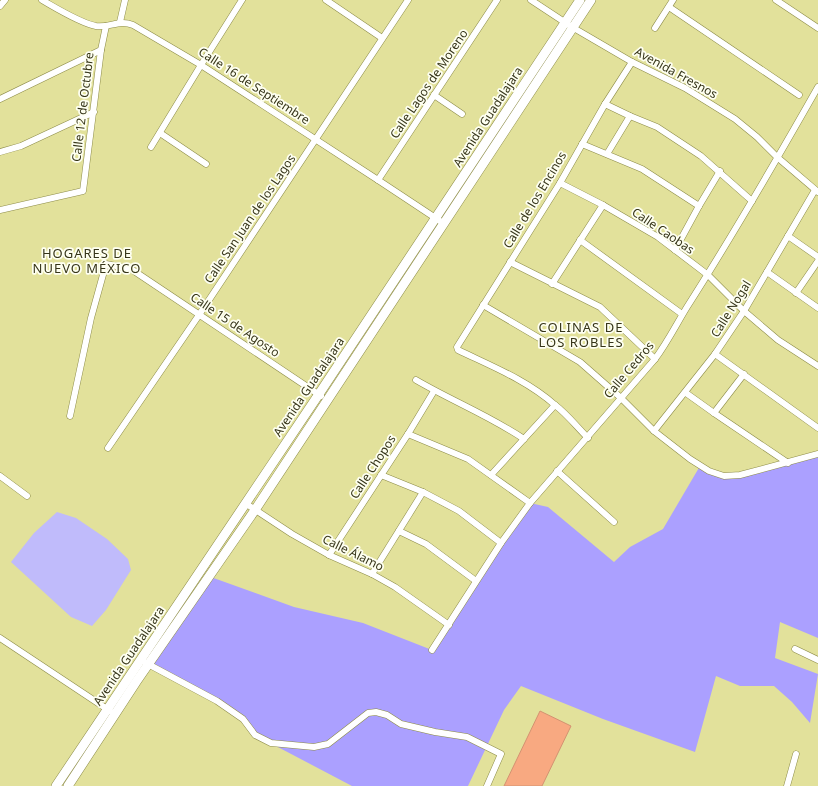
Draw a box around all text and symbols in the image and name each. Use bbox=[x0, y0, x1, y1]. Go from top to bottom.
street label: Calle Lagos de Moreno bbox=[386, 26, 472, 142]
street label: Calle 16 de Septiembre bbox=[195, 43, 313, 128]
street label: Avenida Fresnos bbox=[632, 43, 721, 102]
street label: Calle 12 de Octubre bbox=[67, 51, 98, 163]
street label: Avenida Guadalajara bbox=[449, 63, 526, 170]
street label: Calle de los Encinos bbox=[499, 148, 570, 251]
street label: Calle San Juan de los Lagos bbox=[200, 151, 299, 287]
street label: Calle Caobas bbox=[629, 203, 698, 258]
district label: HOGARES DE NUEVO MÉXICO bbox=[33, 244, 141, 277]
street label: Calle Nogal bbox=[706, 277, 755, 340]
street label: Calle 15 de Agosto bbox=[187, 288, 283, 361]
district label: COLINAS DE LOS ROBLES bbox=[538, 318, 624, 351]
street label: Avenida Guadalajara bbox=[269, 334, 348, 440]
street label: Calle Cedros bbox=[600, 337, 658, 402]
street label: Calle Chopos bbox=[346, 431, 400, 502]
street label: Calle Álamo bbox=[320, 530, 387, 575]
street label: Avenida Guadalajara bbox=[89, 603, 168, 709]

